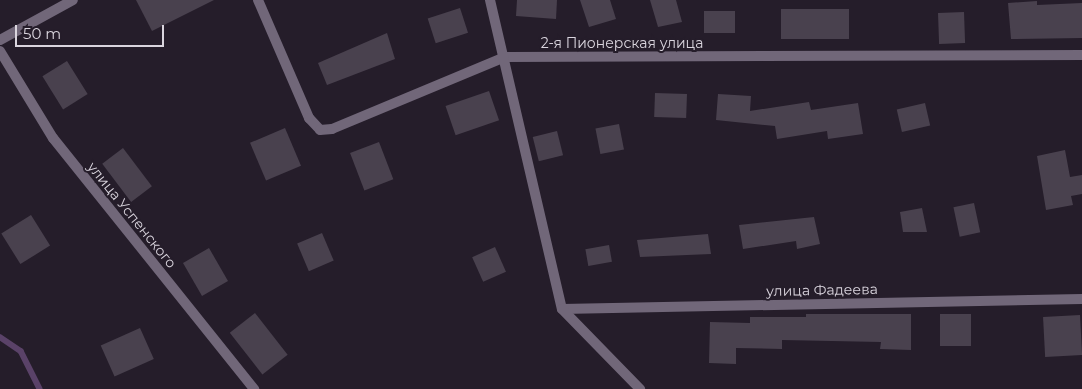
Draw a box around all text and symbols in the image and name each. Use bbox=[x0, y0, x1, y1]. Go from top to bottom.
scale bar bbox=[18, 15, 166, 47]
text: 50 m bbox=[23, 24, 61, 43]
street label: 2-я Пионерская улица bbox=[541, 35, 703, 51]
street label: улица Успенского bbox=[84, 159, 180, 271]
street label: улица Фадеева bbox=[766, 281, 878, 299]

